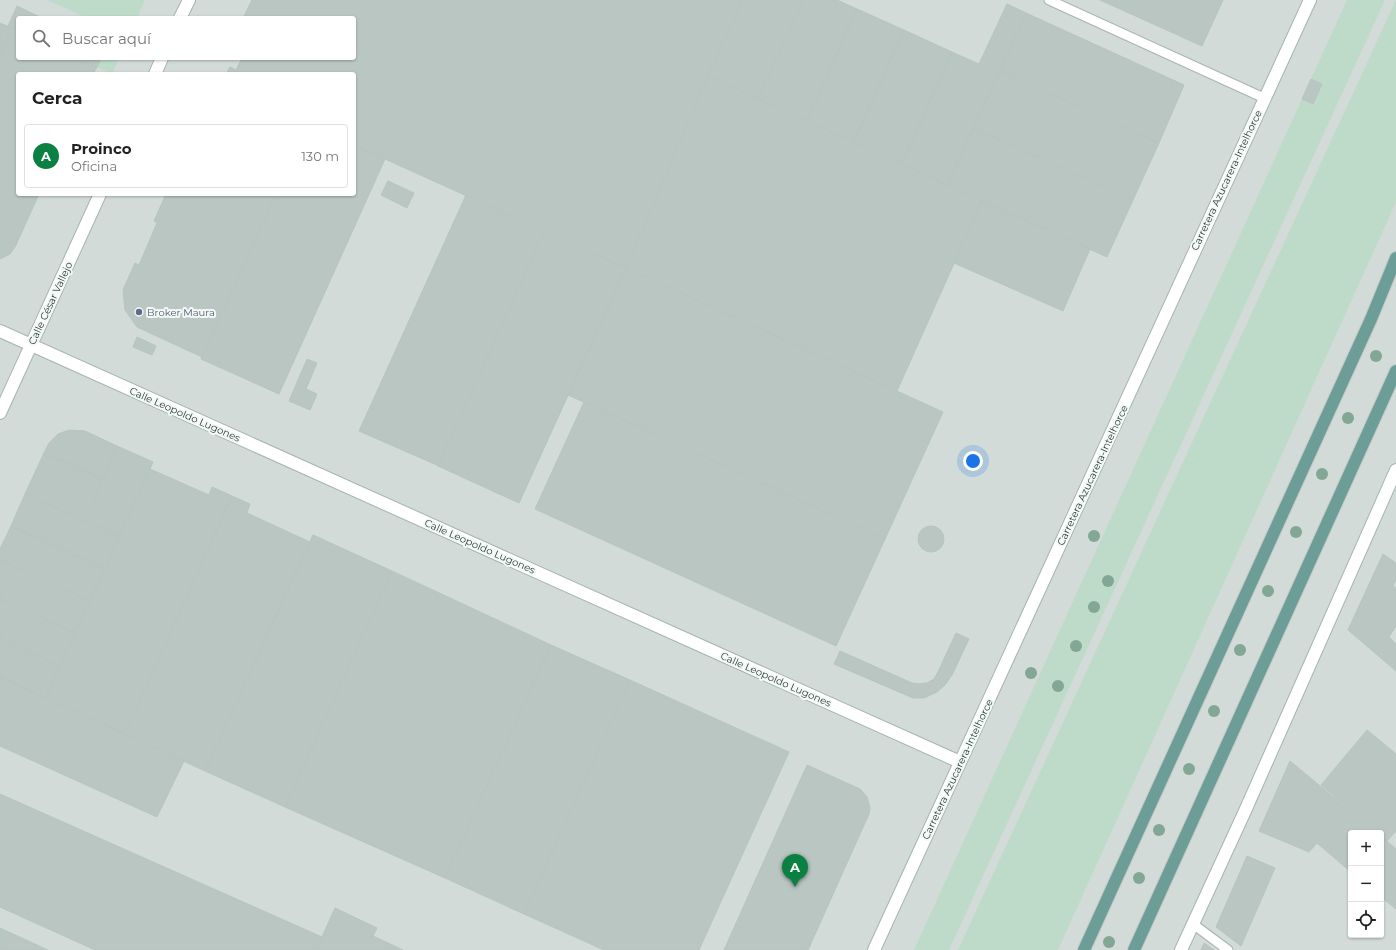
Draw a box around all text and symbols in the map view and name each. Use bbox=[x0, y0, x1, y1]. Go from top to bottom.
search box bbox=[16, 16, 356, 60]
icon: search bbox=[30, 27, 52, 49]
text: Buscar aquí bbox=[62, 29, 151, 48]
text: Cerca bbox=[32, 88, 82, 108]
street label: Carretera Azucarera-Intelhorce bbox=[1188, 108, 1265, 253]
text: Proinco bbox=[71, 139, 132, 158]
text: A bbox=[41, 148, 51, 164]
text: 130 m bbox=[301, 148, 339, 164]
text: Oficina bbox=[71, 158, 117, 174]
street label: Calle César Vallejo bbox=[26, 260, 75, 347]
place label: Broker Maura bbox=[147, 306, 215, 319]
marker: Broker Maura bbox=[134, 307, 144, 317]
street label: Calle Leopoldo Lugones bbox=[127, 384, 242, 445]
street label: Carretera Azucarera-Intelhorce bbox=[1054, 403, 1131, 548]
your location bbox=[963, 451, 983, 471]
street label: Calle Leopoldo Lugones bbox=[422, 516, 537, 577]
street label: Calle Leopoldo Lugones bbox=[718, 649, 833, 710]
street label: Carretera Azucarera-Intelhorce bbox=[919, 697, 996, 842]
map controls bbox=[1348, 830, 1384, 938]
button: + bbox=[1348, 830, 1384, 866]
pin: A bbox=[782, 854, 808, 887]
button: − bbox=[1348, 866, 1384, 902]
button: locate bbox=[1348, 902, 1384, 938]

